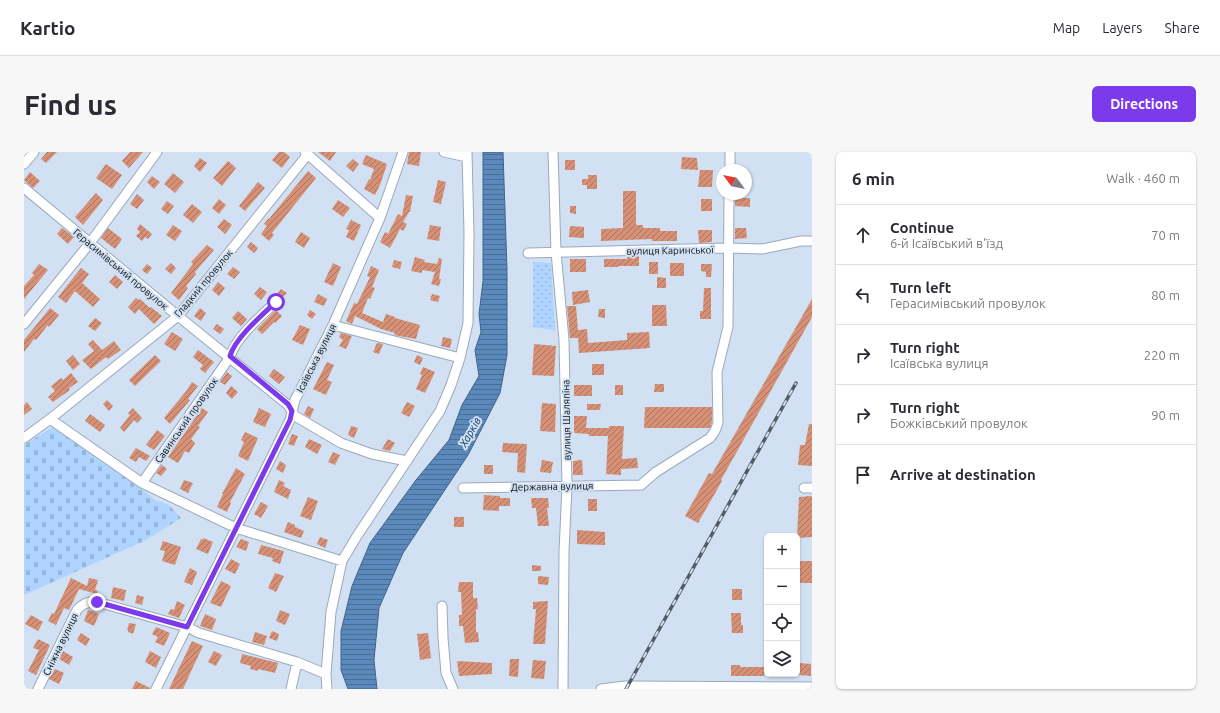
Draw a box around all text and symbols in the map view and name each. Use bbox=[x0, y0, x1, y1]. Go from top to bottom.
text: Kartio bbox=[20, 17, 76, 39]
text: Map bbox=[1053, 20, 1080, 36]
text: Layers bbox=[1102, 20, 1142, 36]
text: Share bbox=[1164, 20, 1200, 36]
button: Directions bbox=[1092, 86, 1196, 122]
text: Find us bbox=[24, 89, 117, 120]
north arrow bbox=[716, 164, 752, 200]
text: 6 min bbox=[852, 169, 895, 188]
text: Walk · 460 m bbox=[1106, 171, 1180, 185]
text: Continue bbox=[890, 219, 954, 236]
icon: ahead bbox=[852, 224, 874, 246]
street label: Герасимівський провулок bbox=[71, 227, 170, 312]
text: 70 m bbox=[1151, 228, 1180, 242]
text: 6-й Ісаївський в’їзд bbox=[890, 236, 1003, 250]
street label: вулиця Каринської bbox=[626, 244, 714, 257]
street label: Гладкий провулок bbox=[172, 247, 235, 319]
text: Turn left bbox=[890, 279, 951, 296]
icon: left bbox=[852, 284, 874, 306]
text: 80 m bbox=[1151, 288, 1180, 302]
route start bbox=[267, 293, 285, 311]
text: Герасимівський провулок bbox=[890, 296, 1046, 310]
street label: Ісаївська вулиця bbox=[294, 322, 339, 395]
text: Turn right bbox=[890, 339, 960, 356]
icon: right bbox=[852, 344, 874, 366]
text: 220 m bbox=[1144, 348, 1180, 362]
text: Ісаївська вулиця bbox=[890, 356, 989, 370]
street label: Савинський провулок bbox=[153, 375, 220, 465]
street label: вулиця Шаляпіна bbox=[560, 380, 573, 460]
text: Turn right bbox=[890, 399, 960, 416]
icon: right bbox=[852, 404, 874, 426]
text: 90 m bbox=[1151, 408, 1180, 422]
water label: Харків bbox=[456, 415, 483, 450]
text: Божківський провулок bbox=[890, 416, 1028, 430]
icon: arrive bbox=[852, 464, 874, 486]
text: Arrive at destination bbox=[890, 466, 1036, 483]
street label: Державна вулиця bbox=[511, 480, 593, 493]
map controls bbox=[764, 533, 800, 677]
button: + bbox=[764, 533, 800, 569]
button: − bbox=[764, 569, 800, 605]
route end bbox=[88, 593, 106, 611]
button: locate bbox=[764, 605, 800, 641]
street label: Сніжна вулиця bbox=[41, 611, 80, 677]
button: layers bbox=[764, 641, 800, 677]

